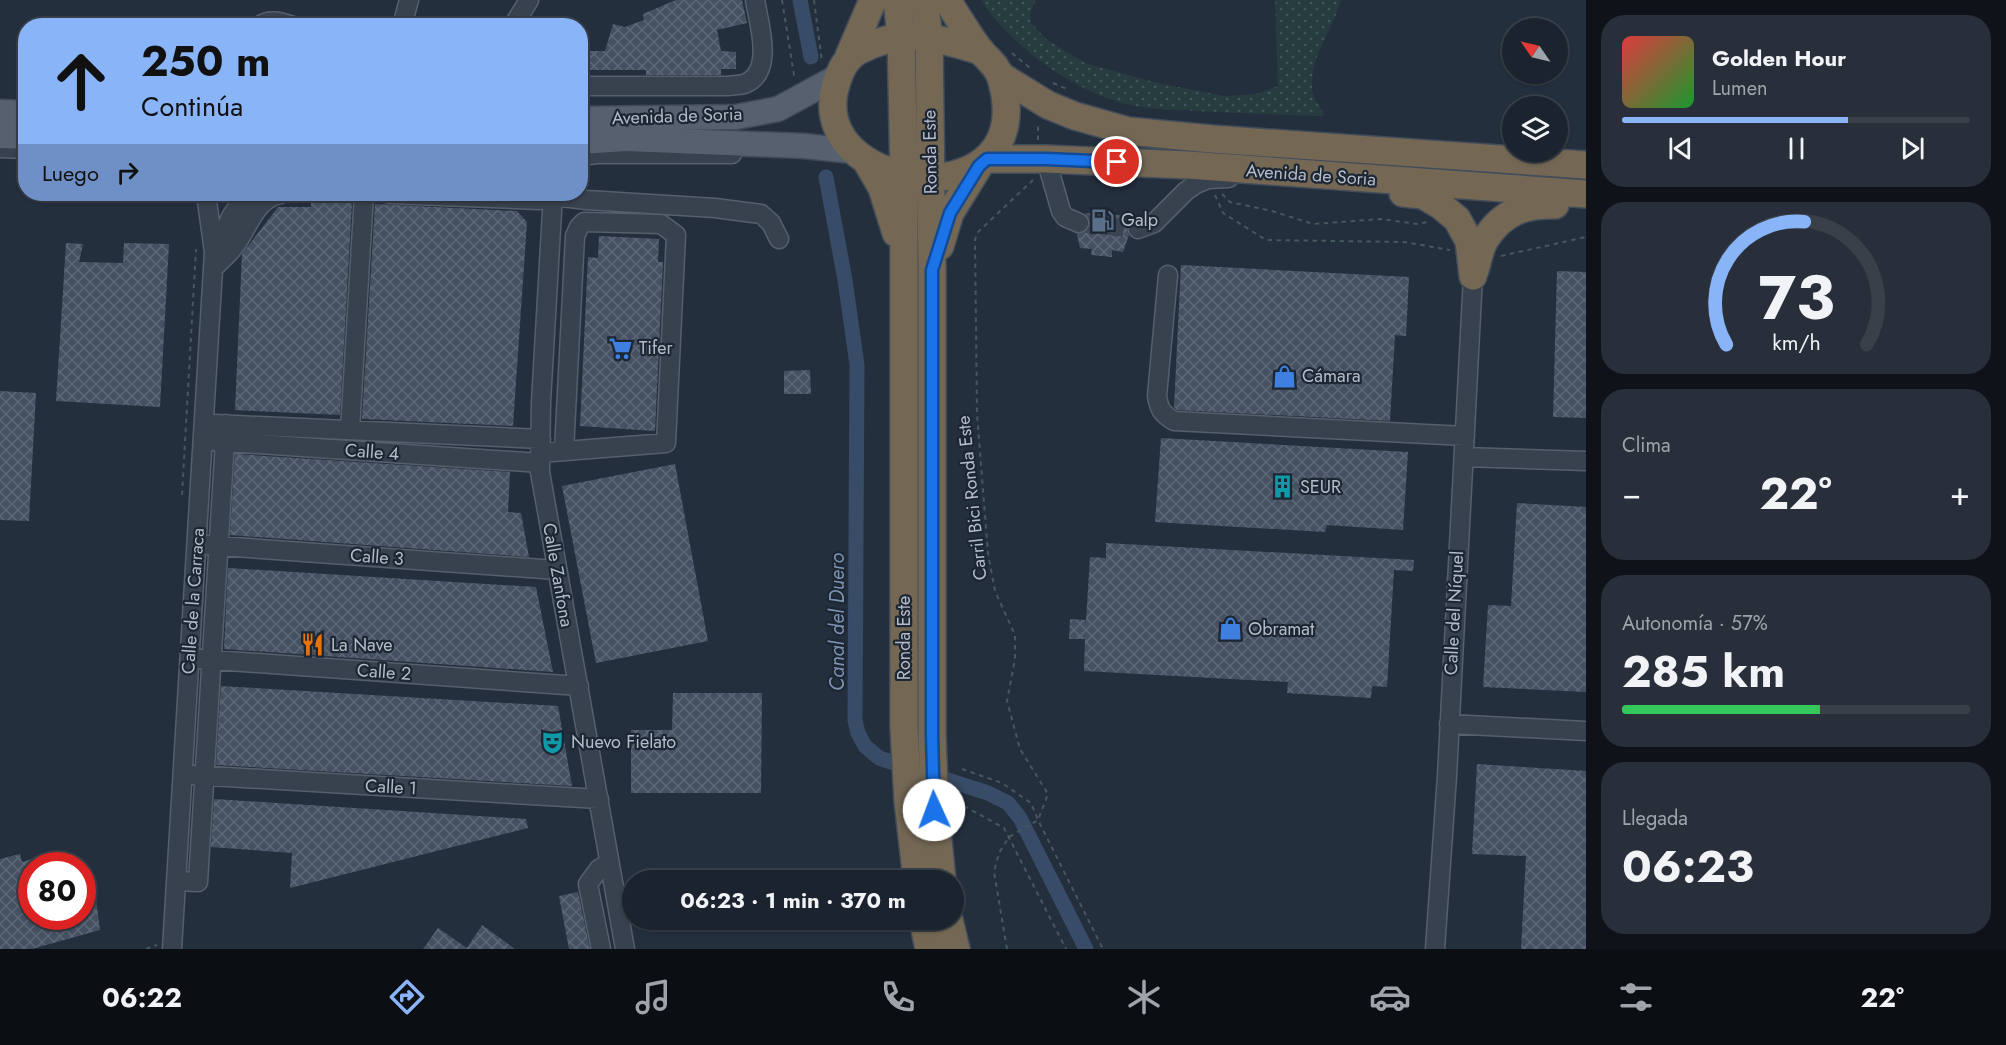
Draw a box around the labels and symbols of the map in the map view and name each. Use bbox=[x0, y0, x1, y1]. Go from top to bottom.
north arrow bbox=[1502, 18, 1568, 84]
street label: Avenida de Soria bbox=[611, 101, 743, 131]
street label: Ronda Este bbox=[916, 110, 944, 194]
pin bbox=[1091, 136, 1142, 187]
street label: Avenida de Soria bbox=[1245, 157, 1377, 193]
fuel station icon: Galp bbox=[1090, 207, 1116, 233]
place label: Galp bbox=[1121, 207, 1158, 233]
supermarket icon: Tifer bbox=[608, 335, 634, 361]
place label: Tifer bbox=[639, 335, 673, 361]
shop icon: Cámara bbox=[1271, 363, 1297, 389]
place label: Cámara bbox=[1302, 363, 1361, 389]
street label: Carril Bici Ronda Este bbox=[950, 414, 994, 582]
street label: Calle 4 bbox=[344, 437, 400, 467]
building icon: SEUR bbox=[1269, 474, 1295, 500]
place label: SEUR bbox=[1300, 474, 1341, 500]
street label: Calle Zanfona bbox=[536, 521, 580, 629]
street label: Calle de la Carraca bbox=[175, 527, 211, 675]
street label: Calle 3 bbox=[349, 542, 405, 572]
street label: Calle del Níquel bbox=[1438, 550, 1470, 676]
water label: Canal del Duero bbox=[823, 553, 852, 691]
street label: Ronda Este bbox=[891, 596, 917, 680]
shop icon: Obramat bbox=[1217, 616, 1243, 642]
place label: Obramat bbox=[1248, 616, 1315, 642]
restaurant icon: La Nave bbox=[300, 632, 326, 658]
place label: La Nave bbox=[331, 632, 393, 658]
street label: Calle 2 bbox=[356, 657, 412, 687]
theatre icon: Nuevo Fielato bbox=[540, 729, 566, 755]
place label: Nuevo Fielato bbox=[571, 729, 676, 755]
street label: Calle 1 bbox=[364, 773, 418, 801]
position arrow bbox=[902, 778, 966, 842]
speed limit sign: 80 bbox=[18, 852, 96, 930]

